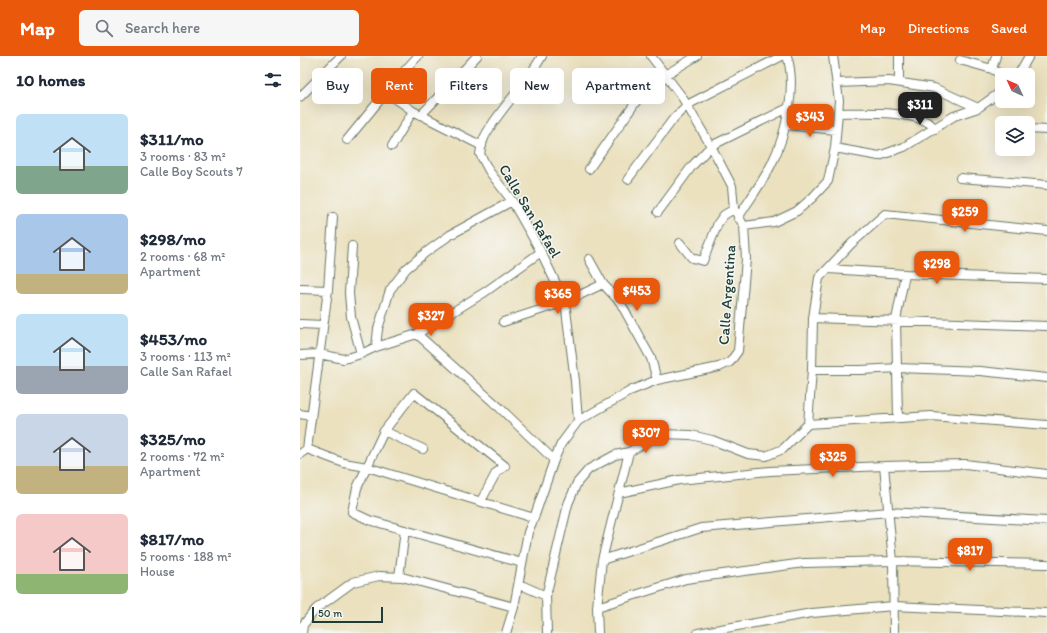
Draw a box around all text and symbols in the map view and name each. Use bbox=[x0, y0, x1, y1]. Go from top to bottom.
search box bbox=[79, 10, 359, 46]
text: Map bbox=[20, 17, 55, 40]
icon: search bbox=[93, 17, 115, 39]
text: Search here bbox=[125, 19, 200, 37]
text: Map bbox=[860, 20, 886, 37]
text: Directions bbox=[908, 20, 969, 37]
text: Saved bbox=[991, 20, 1027, 37]
chip: Buy bbox=[312, 68, 363, 104]
chip: Rent bbox=[371, 68, 427, 104]
chip: Filters bbox=[435, 68, 502, 104]
chip: New bbox=[510, 68, 564, 104]
chip: Apartment bbox=[572, 68, 665, 104]
north arrow bbox=[995, 68, 1035, 108]
map controls bbox=[995, 68, 1035, 156]
icon: filters bbox=[262, 69, 284, 91]
text: 10 homes bbox=[16, 70, 85, 90]
pin: $311 bbox=[896, 92, 944, 126]
text: $311 bbox=[907, 97, 933, 112]
pin: $343 bbox=[786, 104, 834, 138]
text: $343 bbox=[796, 109, 824, 124]
button: layers bbox=[995, 116, 1035, 156]
text: $311/mo bbox=[140, 129, 204, 149]
icon: home bbox=[48, 130, 96, 178]
text: 3 rooms · 83 m² bbox=[140, 149, 226, 164]
street label: Calle San Rafael bbox=[495, 161, 565, 262]
text: Calle Boy Scouts 7 bbox=[140, 164, 243, 179]
pin: $259 bbox=[941, 199, 989, 233]
text: $259 bbox=[951, 204, 979, 219]
text: $298/mo bbox=[140, 229, 206, 249]
icon: home bbox=[48, 230, 96, 278]
street label: Calle Argentina bbox=[715, 244, 740, 346]
text: 2 rooms · 68 m² bbox=[140, 249, 225, 264]
pin: $298 bbox=[913, 251, 961, 285]
text: $298 bbox=[923, 256, 951, 271]
text: Apartment bbox=[140, 264, 201, 279]
pin: $453 bbox=[613, 278, 661, 312]
pin: $365 bbox=[534, 281, 582, 315]
text: $453 bbox=[623, 283, 651, 298]
text: $365 bbox=[544, 286, 572, 301]
pin: $327 bbox=[407, 303, 455, 337]
text: $327 bbox=[418, 308, 444, 323]
text: $453/mo bbox=[140, 329, 207, 349]
icon: home bbox=[48, 330, 96, 378]
text: 3 rooms · 113 m² bbox=[140, 349, 231, 364]
text: Calle San Rafael bbox=[140, 364, 232, 379]
pin: $307 bbox=[622, 420, 670, 454]
text: $307 bbox=[632, 425, 660, 440]
text: $325/mo bbox=[140, 429, 206, 449]
icon: home bbox=[48, 430, 96, 478]
pin: $325 bbox=[809, 444, 857, 478]
text: 2 rooms · 72 m² bbox=[140, 449, 225, 464]
text: $325 bbox=[819, 449, 847, 464]
text: Apartment bbox=[140, 464, 201, 479]
text: $817/mo bbox=[140, 529, 204, 549]
icon: home bbox=[48, 530, 96, 578]
pin: $817 bbox=[946, 538, 994, 572]
text: $817 bbox=[957, 543, 983, 558]
text: 5 rooms · 188 m² bbox=[140, 549, 232, 564]
text: House bbox=[140, 564, 175, 579]
scale bar bbox=[312, 605, 383, 624]
text: 50 m bbox=[318, 607, 342, 620]

